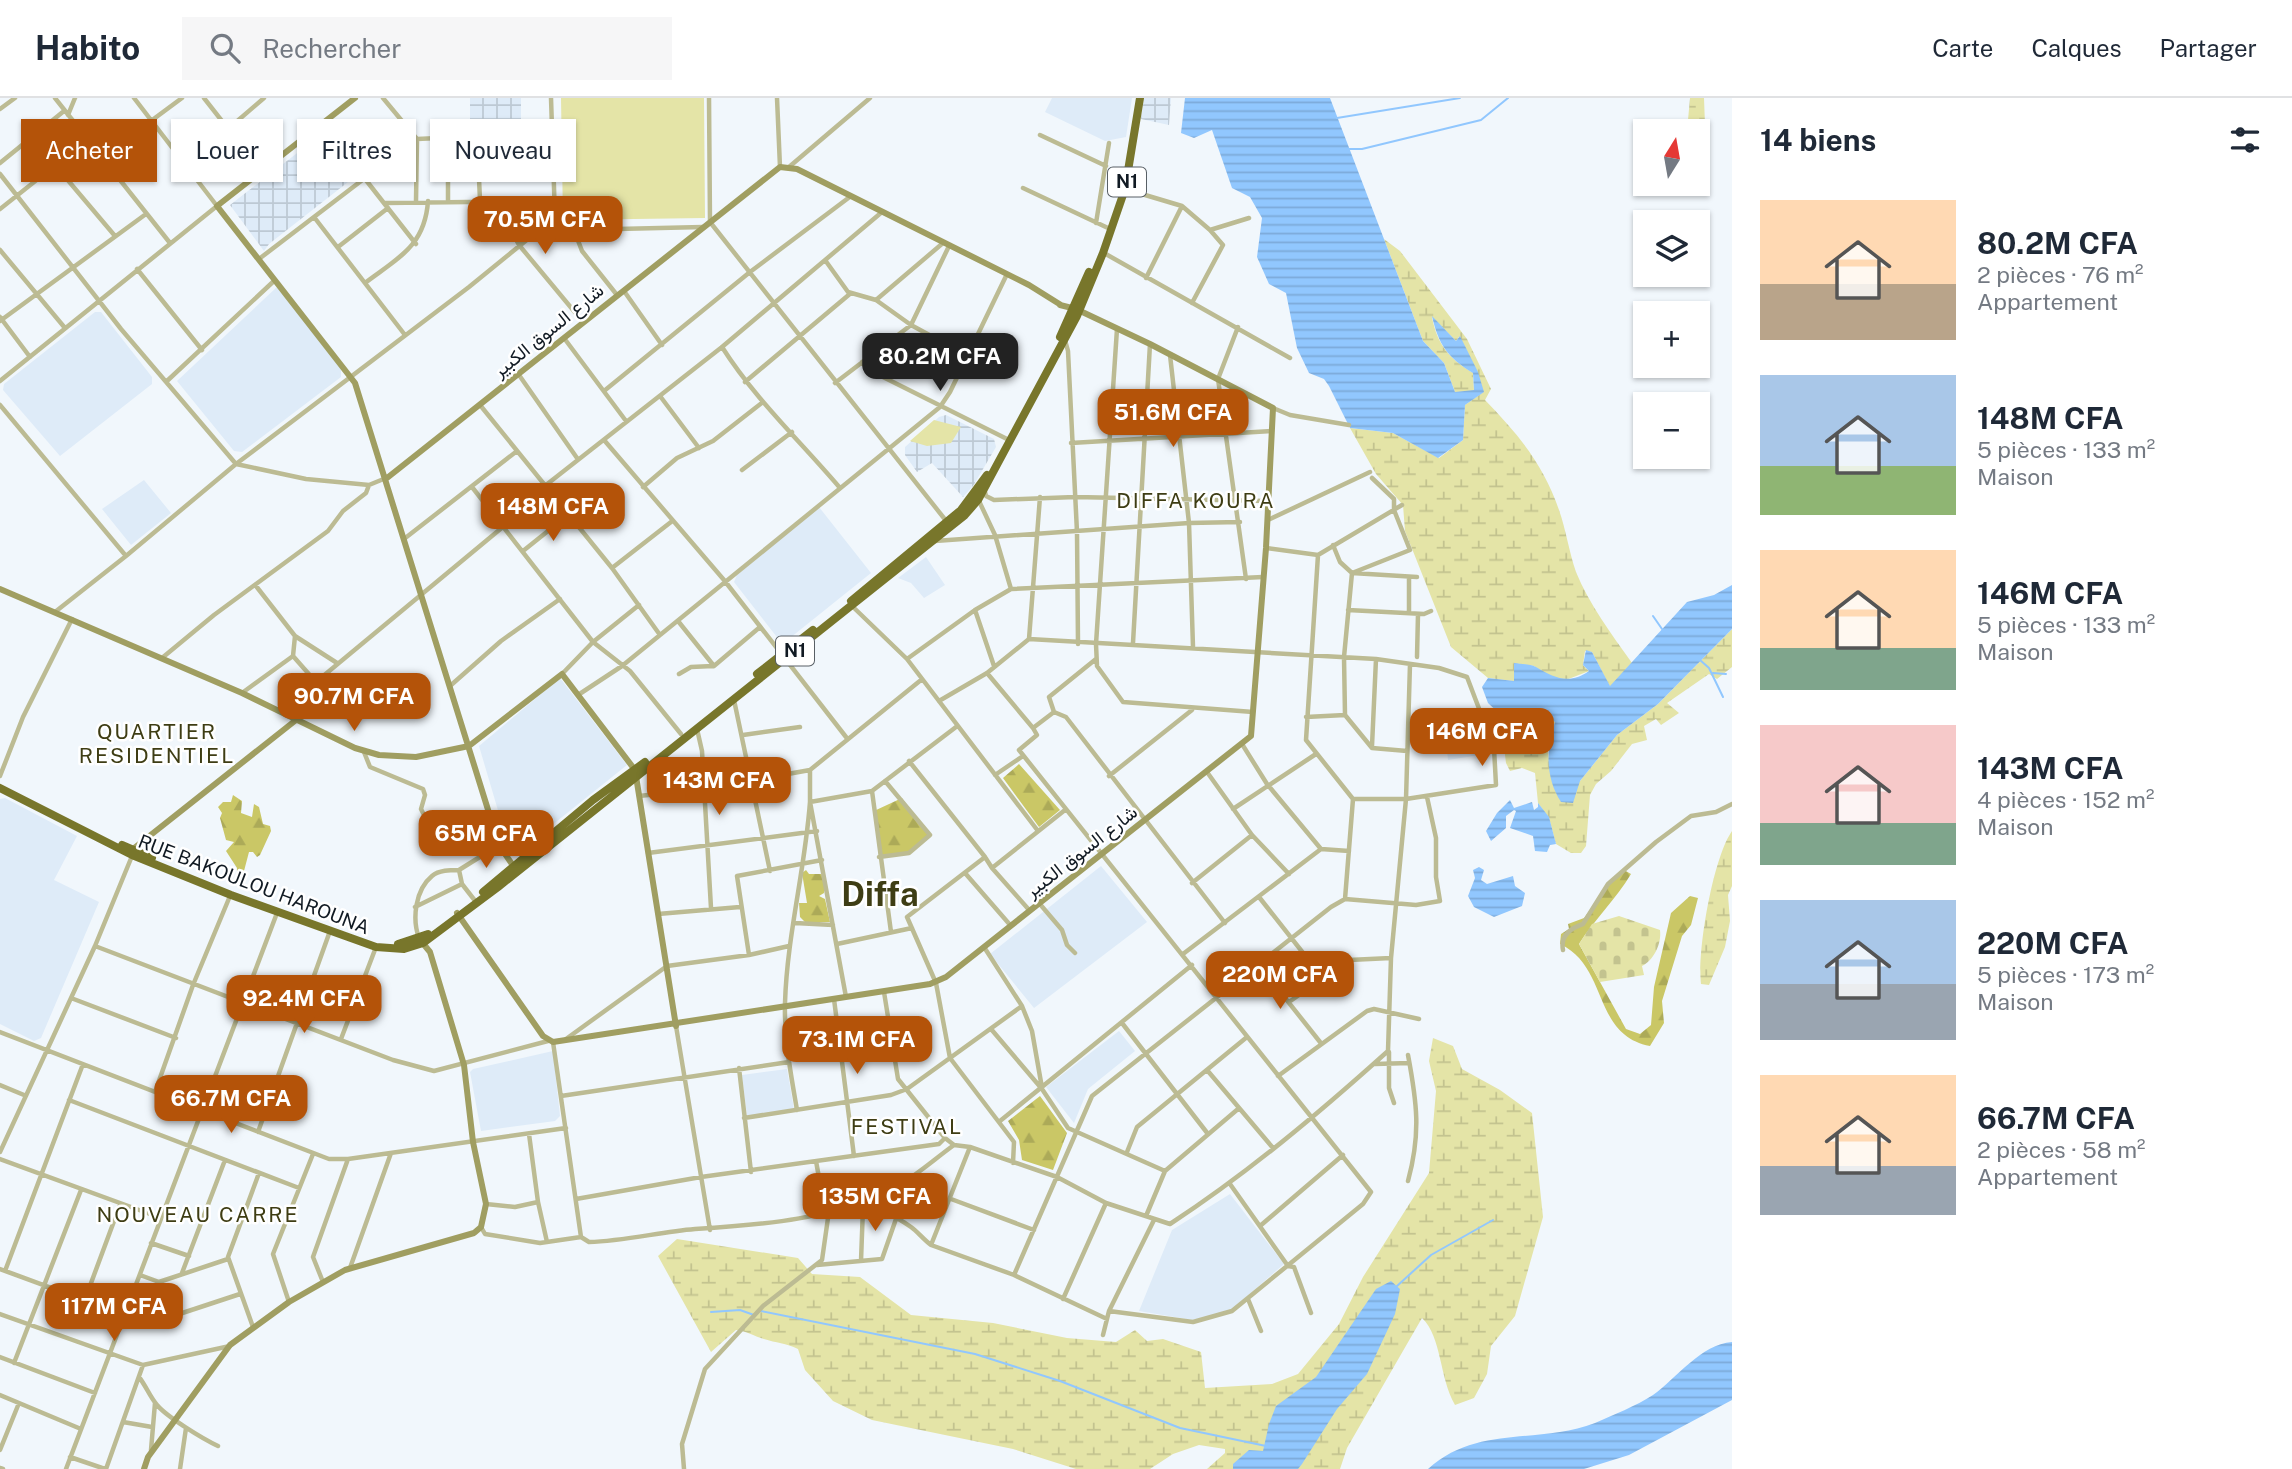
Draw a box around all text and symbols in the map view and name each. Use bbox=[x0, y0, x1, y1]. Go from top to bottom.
search box bbox=[182, 17, 672, 80]
text: Habito bbox=[35, 29, 140, 67]
icon: search bbox=[206, 29, 244, 67]
text: Rechercher bbox=[262, 33, 402, 64]
text: Carte bbox=[1932, 34, 1993, 62]
text: Calques bbox=[2031, 34, 2122, 62]
text: Partager bbox=[2160, 34, 2257, 62]
chip: Acheter bbox=[21, 119, 157, 182]
chip: Louer bbox=[171, 119, 283, 182]
chip: Filtres bbox=[297, 119, 416, 182]
chip: Nouveau bbox=[430, 119, 576, 182]
north arrow bbox=[1633, 119, 1710, 196]
map controls bbox=[1633, 119, 1710, 469]
icon: filters bbox=[2226, 121, 2264, 159]
text: 14 biens bbox=[1760, 122, 1876, 158]
road number: N1 bbox=[1108, 168, 1146, 196]
pin: 70.5M CFA bbox=[465, 197, 625, 256]
text: 70.5M CFA bbox=[484, 205, 606, 232]
button: layers bbox=[1633, 210, 1710, 287]
text: 80.2M CFA bbox=[1977, 225, 2138, 261]
icon: home bbox=[1816, 228, 1900, 312]
text: 2 pièces · 76 m² bbox=[1977, 261, 2144, 288]
street label: شارع السوق الكبير bbox=[487, 279, 609, 384]
text: Appartement bbox=[1977, 288, 2118, 315]
button: + bbox=[1633, 301, 1710, 378]
pin: 80.2M CFA bbox=[860, 334, 1020, 393]
text: 80.2M CFA bbox=[878, 342, 1002, 369]
pin: 51.6M CFA bbox=[1093, 390, 1253, 449]
button: − bbox=[1633, 392, 1710, 469]
text: 51.6M CFA bbox=[1114, 398, 1232, 425]
text: 148M CFA bbox=[1977, 400, 2124, 436]
icon: home bbox=[1816, 403, 1900, 487]
text: 5 pièces · 133 m² bbox=[1977, 436, 2155, 463]
text: Maison bbox=[1977, 463, 2054, 490]
pin: 148M CFA bbox=[481, 484, 625, 543]
district label: DIFFA KOURA bbox=[1116, 488, 1276, 513]
text: 148M CFA bbox=[497, 492, 609, 519]
text: 146M CFA bbox=[1977, 575, 2123, 611]
icon: home bbox=[1816, 578, 1900, 662]
text: 5 pièces · 133 m² bbox=[1977, 611, 2155, 638]
road number: N1 bbox=[776, 636, 814, 666]
text: Maison bbox=[1977, 638, 2054, 665]
pin: 90.7M CFA bbox=[274, 674, 434, 733]
text: 90.7M CFA bbox=[294, 682, 414, 709]
pin: 146M CFA bbox=[1410, 708, 1554, 768]
text: 146M CFA bbox=[1426, 717, 1538, 744]
district label: QUARTIER RESIDENTIEL bbox=[79, 719, 235, 768]
text: 143M CFA bbox=[1977, 750, 2123, 786]
icon: home bbox=[1816, 753, 1900, 837]
pin: 143M CFA bbox=[647, 758, 791, 817]
text: 143M CFA bbox=[663, 766, 775, 793]
text: 4 pièces · 152 m² bbox=[1977, 786, 2154, 813]
street label: شارع السوق الكبير bbox=[1020, 800, 1143, 904]
pin: 65M CFA bbox=[421, 810, 551, 870]
text: Maison bbox=[1977, 813, 2054, 840]
text: 65M CFA bbox=[435, 819, 537, 846]
street label: RUE BAKOULOU HAROUNA bbox=[135, 830, 373, 938]
district label: Diffa bbox=[841, 875, 919, 913]
text: 220M CFA bbox=[1977, 925, 2128, 961]
icon: home bbox=[1816, 928, 1900, 1012]
pin: 220M CFA bbox=[1208, 951, 1352, 1011]
text: 220M CFA bbox=[1222, 960, 1338, 987]
text: 5 pièces · 173 m² bbox=[1977, 961, 2154, 988]
pin: 92.4M CFA bbox=[224, 976, 384, 1035]
text: 92.4M CFA bbox=[242, 984, 366, 1011]
text: Maison bbox=[1977, 988, 2054, 1015]
pin: 73.1M CFA bbox=[777, 1016, 937, 1076]
text: 73.1M CFA bbox=[798, 1025, 916, 1052]
pin: 66.7M CFA bbox=[151, 1076, 311, 1135]
text: 66.7M CFA bbox=[170, 1084, 292, 1111]
text: 66.7M CFA bbox=[1977, 1100, 2135, 1136]
icon: home bbox=[1816, 1103, 1900, 1187]
district label: FESTIVAL bbox=[851, 1114, 963, 1139]
text: 2 pièces · 58 m² bbox=[1977, 1136, 2146, 1163]
text: Appartement bbox=[1977, 1163, 2118, 1190]
pin: 135M CFA bbox=[803, 1174, 947, 1233]
text: 135M CFA bbox=[819, 1182, 931, 1209]
district label: NOUVEAU CARRE bbox=[96, 1202, 300, 1227]
pin: 117M CFA bbox=[42, 1284, 186, 1343]
text: 117M CFA bbox=[61, 1292, 167, 1319]

